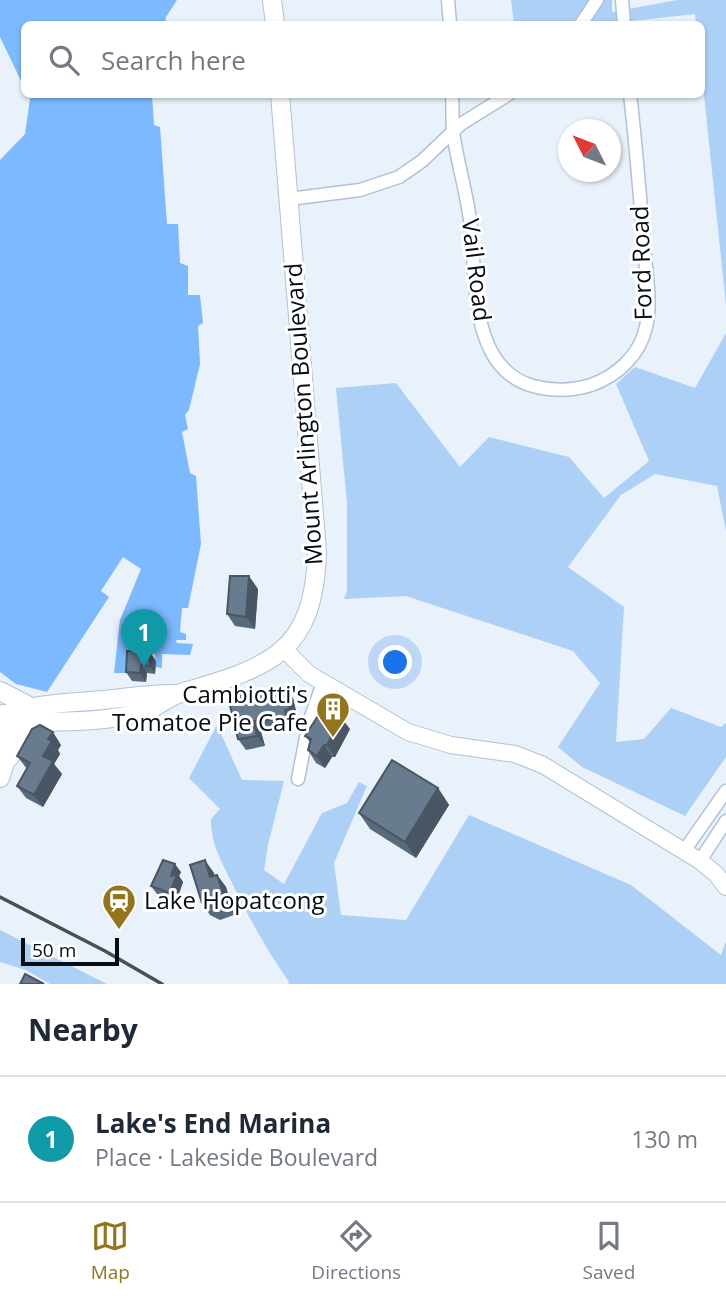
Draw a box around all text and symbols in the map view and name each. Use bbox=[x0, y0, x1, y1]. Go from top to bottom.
search box bbox=[21, 21, 705, 98]
icon: search bbox=[45, 41, 83, 79]
text: Search here bbox=[101, 42, 246, 78]
north arrow bbox=[558, 119, 621, 182]
street label: Ford Road bbox=[622, 205, 659, 321]
street label: Vail Road bbox=[455, 217, 500, 323]
street label: Mount Arlington Boulevard bbox=[275, 262, 330, 566]
pin: 1 bbox=[121, 609, 167, 667]
your location bbox=[378, 645, 412, 679]
place label: Cambiotti's Tomatoe Pie Cafe bbox=[112, 677, 308, 738]
building icon: Cambiotti's Tomatoe Pie Cafe bbox=[314, 690, 352, 739]
station icon: Lake Hopatcong bbox=[100, 882, 138, 931]
place label: Lake Hopatcong bbox=[144, 883, 325, 916]
scale bar bbox=[21, 935, 119, 967]
text: 50 m bbox=[32, 937, 76, 963]
text: Nearby bbox=[28, 1009, 138, 1050]
text: Lake's End Marina bbox=[95, 1105, 331, 1141]
text: 1 bbox=[44, 1123, 58, 1155]
text: 130 m bbox=[631, 1123, 698, 1155]
text: Place · Lakeside Boulevard bbox=[95, 1141, 378, 1173]
tab: Map bbox=[91, 1217, 130, 1285]
tab: Directions bbox=[311, 1217, 401, 1285]
tab: Saved bbox=[583, 1217, 635, 1285]

